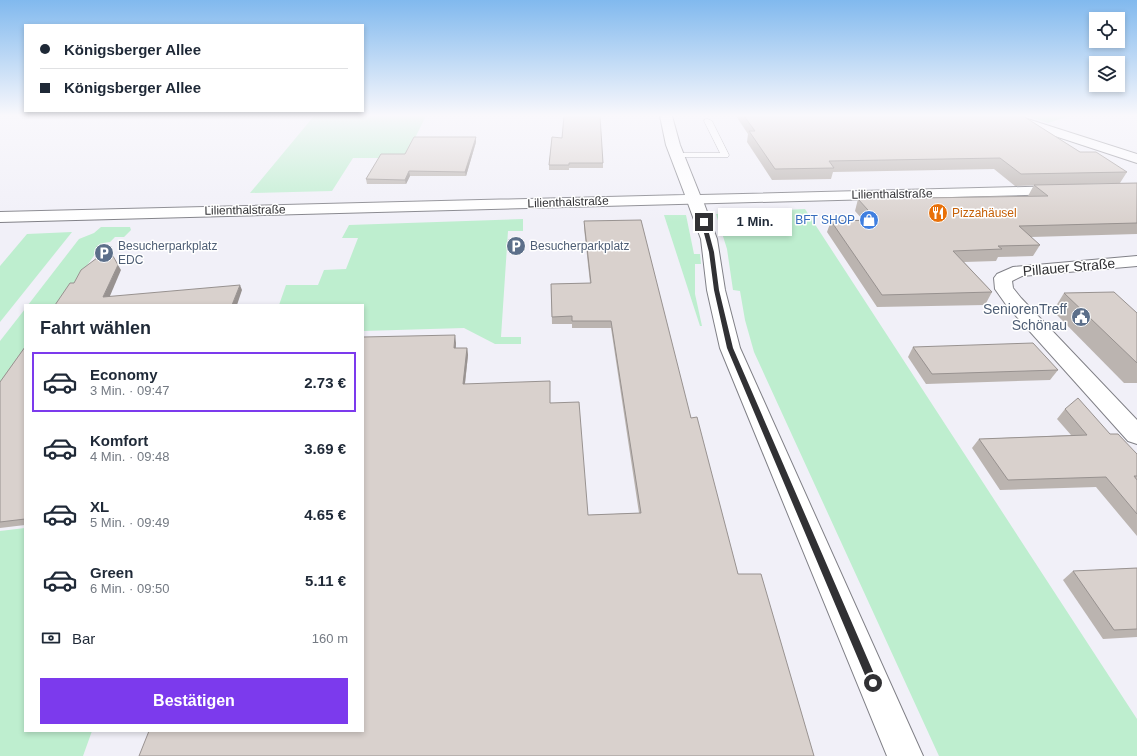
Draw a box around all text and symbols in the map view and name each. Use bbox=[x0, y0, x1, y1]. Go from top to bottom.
map controls bbox=[1089, 12, 1125, 92]
button: locate bbox=[1089, 12, 1125, 48]
text: Königsberger Allee bbox=[64, 41, 201, 58]
button: layers bbox=[1089, 56, 1125, 92]
text: Königsberger Allee bbox=[64, 79, 201, 96]
street label: Lilienthalstraße bbox=[851, 186, 933, 202]
street label: Lilienthalstraße bbox=[527, 194, 609, 210]
street label: Lilienthalstraße bbox=[204, 202, 286, 218]
restaurant icon: Pizzahäusel bbox=[927, 202, 949, 224]
place label: Pizzahäusel bbox=[952, 206, 1017, 220]
callout: 1 Min. bbox=[718, 208, 792, 236]
shop icon: BFT SHOP bbox=[858, 209, 880, 231]
route end bbox=[695, 213, 713, 231]
place label: BFT SHOP bbox=[795, 213, 855, 227]
text: 1 Min. bbox=[737, 214, 773, 229]
parking icon: Besucherparkplatz bbox=[505, 235, 527, 257]
place label: Besucherparkplatz EDC bbox=[118, 239, 217, 267]
place label: Besucherparkplatz bbox=[530, 239, 629, 253]
parking icon: Besucherparkplatz EDC bbox=[93, 242, 115, 264]
street label: Pillauer Straße bbox=[1022, 255, 1116, 279]
place label: SeniorenTreff Schönau bbox=[983, 301, 1067, 333]
public building icon: SeniorenTreff Schönau bbox=[1070, 306, 1092, 328]
text: Fahrt wählen bbox=[40, 318, 151, 338]
icon: car bbox=[42, 364, 78, 400]
text: Economy bbox=[90, 366, 158, 383]
text: 2.73 € bbox=[304, 374, 346, 391]
text: 3 Min. · 09:47 bbox=[90, 383, 170, 398]
icon: car bbox=[42, 430, 78, 466]
text: Komfort bbox=[90, 432, 148, 449]
text: 3.69 € bbox=[304, 440, 346, 457]
text: 4 Min. · 09:48 bbox=[90, 449, 170, 464]
icon: car bbox=[42, 496, 78, 532]
text: XL bbox=[90, 498, 109, 515]
text: 4.65 € bbox=[304, 506, 346, 523]
text: 5 Min. · 09:49 bbox=[90, 515, 170, 530]
icon: car bbox=[42, 562, 78, 598]
text: Green bbox=[90, 564, 133, 581]
text: 5.11 € bbox=[305, 572, 346, 589]
text: 6 Min. · 09:50 bbox=[90, 581, 170, 596]
icon: cash bbox=[40, 627, 62, 649]
text: Bar bbox=[72, 630, 95, 647]
text: 160 m bbox=[312, 631, 348, 646]
route start bbox=[864, 674, 882, 692]
button: Bestätigen bbox=[40, 678, 348, 724]

